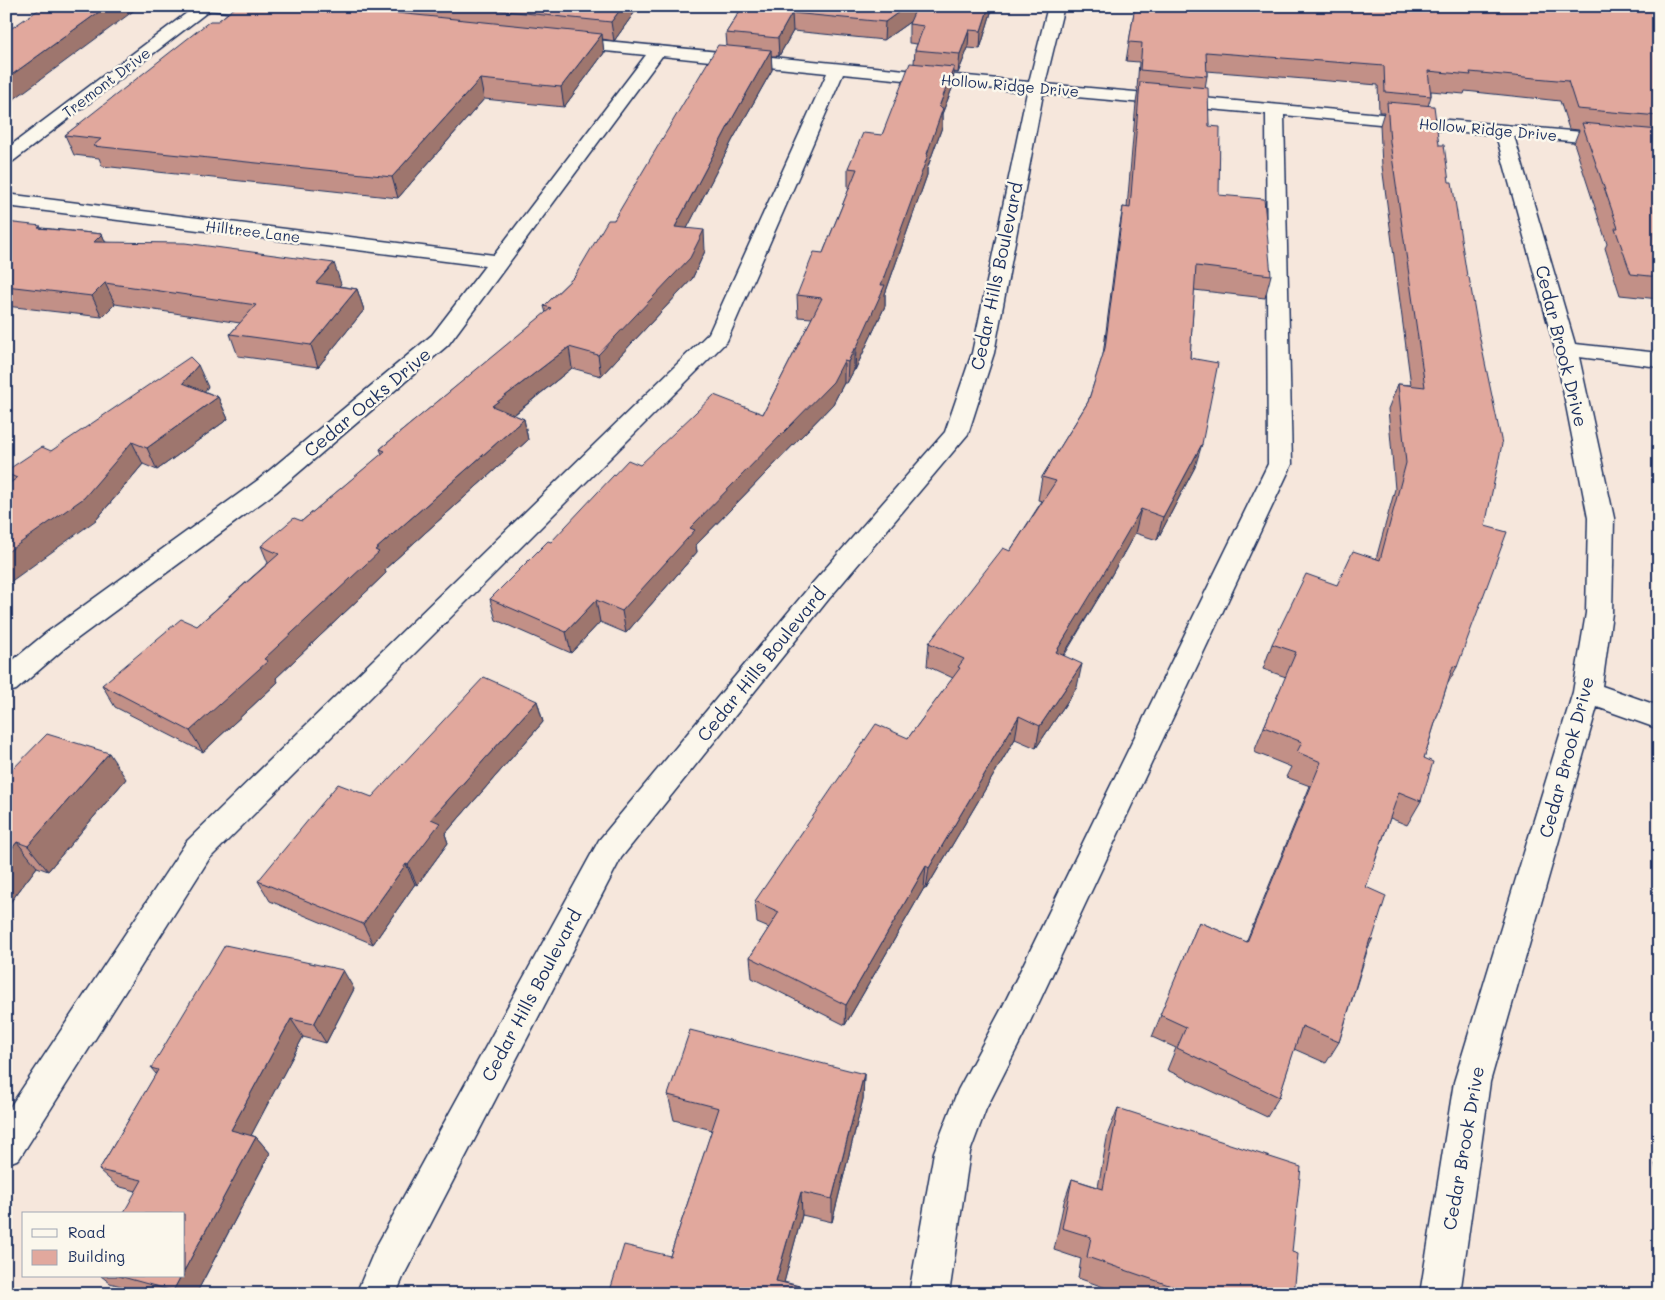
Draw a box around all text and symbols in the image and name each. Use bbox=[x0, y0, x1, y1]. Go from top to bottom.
street label: Tremont Drive bbox=[58, 42, 154, 122]
street label: Hollow Ridge Drive bbox=[940, 69, 1080, 101]
street label: Hollow Ridge Drive bbox=[1418, 113, 1558, 145]
street label: Cedar Hills Boulevard bbox=[964, 180, 1028, 372]
street label: Hilltree Lane bbox=[205, 215, 301, 247]
street label: Cedar Brook Drive bbox=[1530, 263, 1594, 429]
street label: Cedar Oaks Drive bbox=[299, 342, 435, 462]
street label: Cedar Hills Boulevard bbox=[691, 582, 831, 746]
street label: Cedar Brook Drive bbox=[1533, 674, 1599, 840]
street label: Cedar Hills Boulevard bbox=[475, 905, 587, 1085]
street label: Cedar Brook Drive bbox=[1437, 1064, 1489, 1232]
legend bbox=[22, 1212, 185, 1278]
text: Road bbox=[68, 1222, 105, 1242]
text: Building bbox=[68, 1246, 125, 1266]

